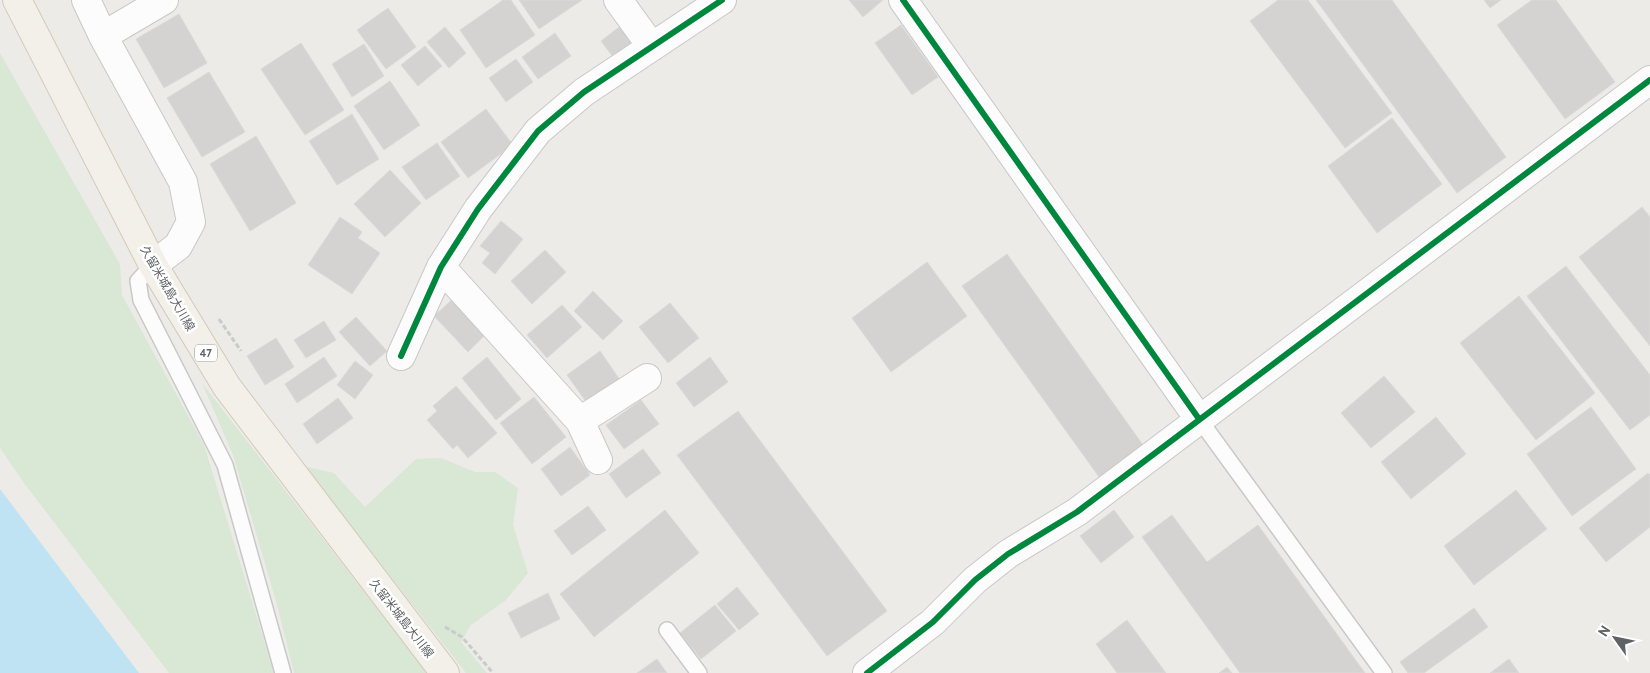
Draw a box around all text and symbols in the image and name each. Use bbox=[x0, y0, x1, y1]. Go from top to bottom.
street label: 久留米城島大川線 bbox=[138, 243, 198, 333]
road number: 47 bbox=[195, 344, 217, 362]
street label: 久留米城島大川線 bbox=[367, 576, 437, 660]
north arrow bbox=[1590, 613, 1640, 663]
text: N bbox=[1594, 622, 1614, 640]

